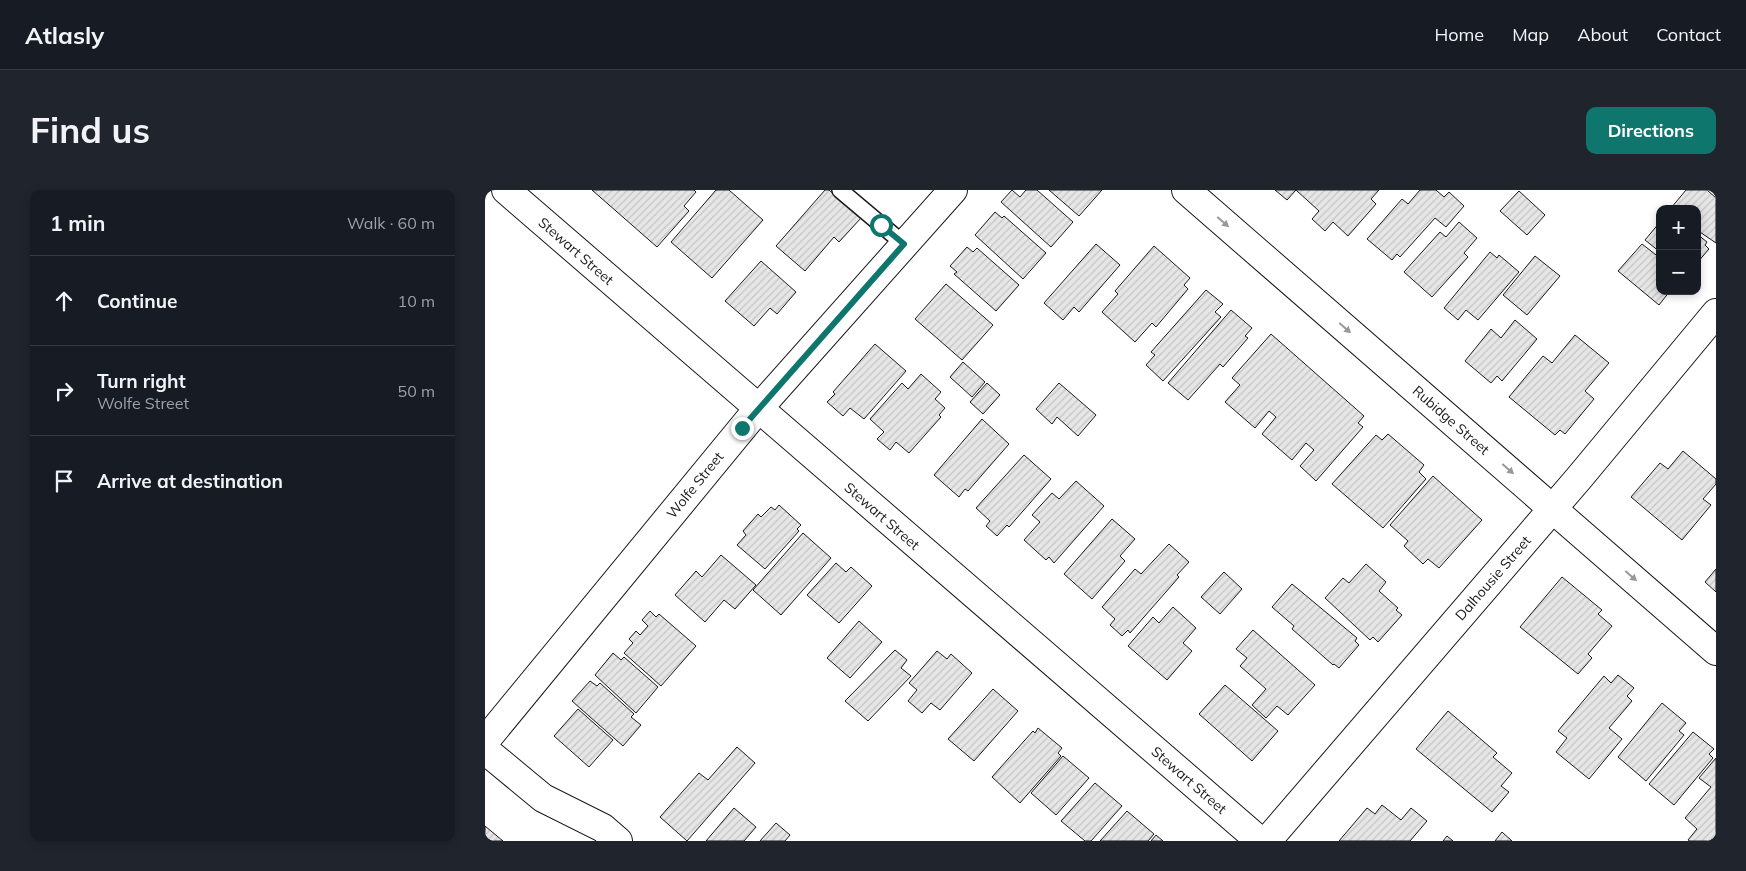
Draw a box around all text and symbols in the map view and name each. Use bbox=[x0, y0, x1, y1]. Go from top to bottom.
text: Atlasly bbox=[25, 20, 104, 50]
text: Home bbox=[1434, 23, 1484, 46]
text: Map bbox=[1512, 23, 1549, 46]
text: About bbox=[1577, 23, 1628, 46]
text: Contact bbox=[1656, 23, 1721, 46]
button: Directions bbox=[1586, 107, 1716, 154]
text: Find us bbox=[30, 108, 150, 152]
map controls bbox=[1656, 205, 1701, 295]
button: + bbox=[1656, 205, 1701, 250]
text: 1 min bbox=[50, 210, 105, 236]
text: Walk · 60 m bbox=[347, 213, 435, 233]
street label: Stewart Street bbox=[535, 213, 618, 289]
route start bbox=[870, 214, 893, 237]
one-way arrow bbox=[1216, 216, 1228, 228]
button: − bbox=[1656, 250, 1701, 295]
icon: ahead bbox=[50, 287, 78, 315]
text: Continue bbox=[97, 289, 177, 313]
text: 10 m bbox=[398, 291, 435, 311]
one-way arrow bbox=[1339, 322, 1351, 334]
text: Turn right bbox=[97, 369, 186, 393]
icon: right bbox=[50, 377, 78, 405]
text: 50 m bbox=[398, 381, 435, 401]
street label: Rubidge Street bbox=[1409, 382, 1493, 458]
text: Wolfe Street bbox=[97, 393, 189, 413]
route end bbox=[731, 417, 754, 440]
street label: Wolfe Street bbox=[663, 448, 727, 522]
one-way arrow bbox=[1502, 463, 1515, 474]
icon: arrive bbox=[50, 467, 78, 495]
text: Arrive at destination bbox=[97, 469, 283, 493]
street label: Stewart Street bbox=[841, 478, 924, 554]
street label: Dalhousie Street bbox=[1451, 532, 1535, 624]
one-way arrow bbox=[1624, 570, 1637, 581]
street label: Stewart Street bbox=[1148, 742, 1231, 818]

